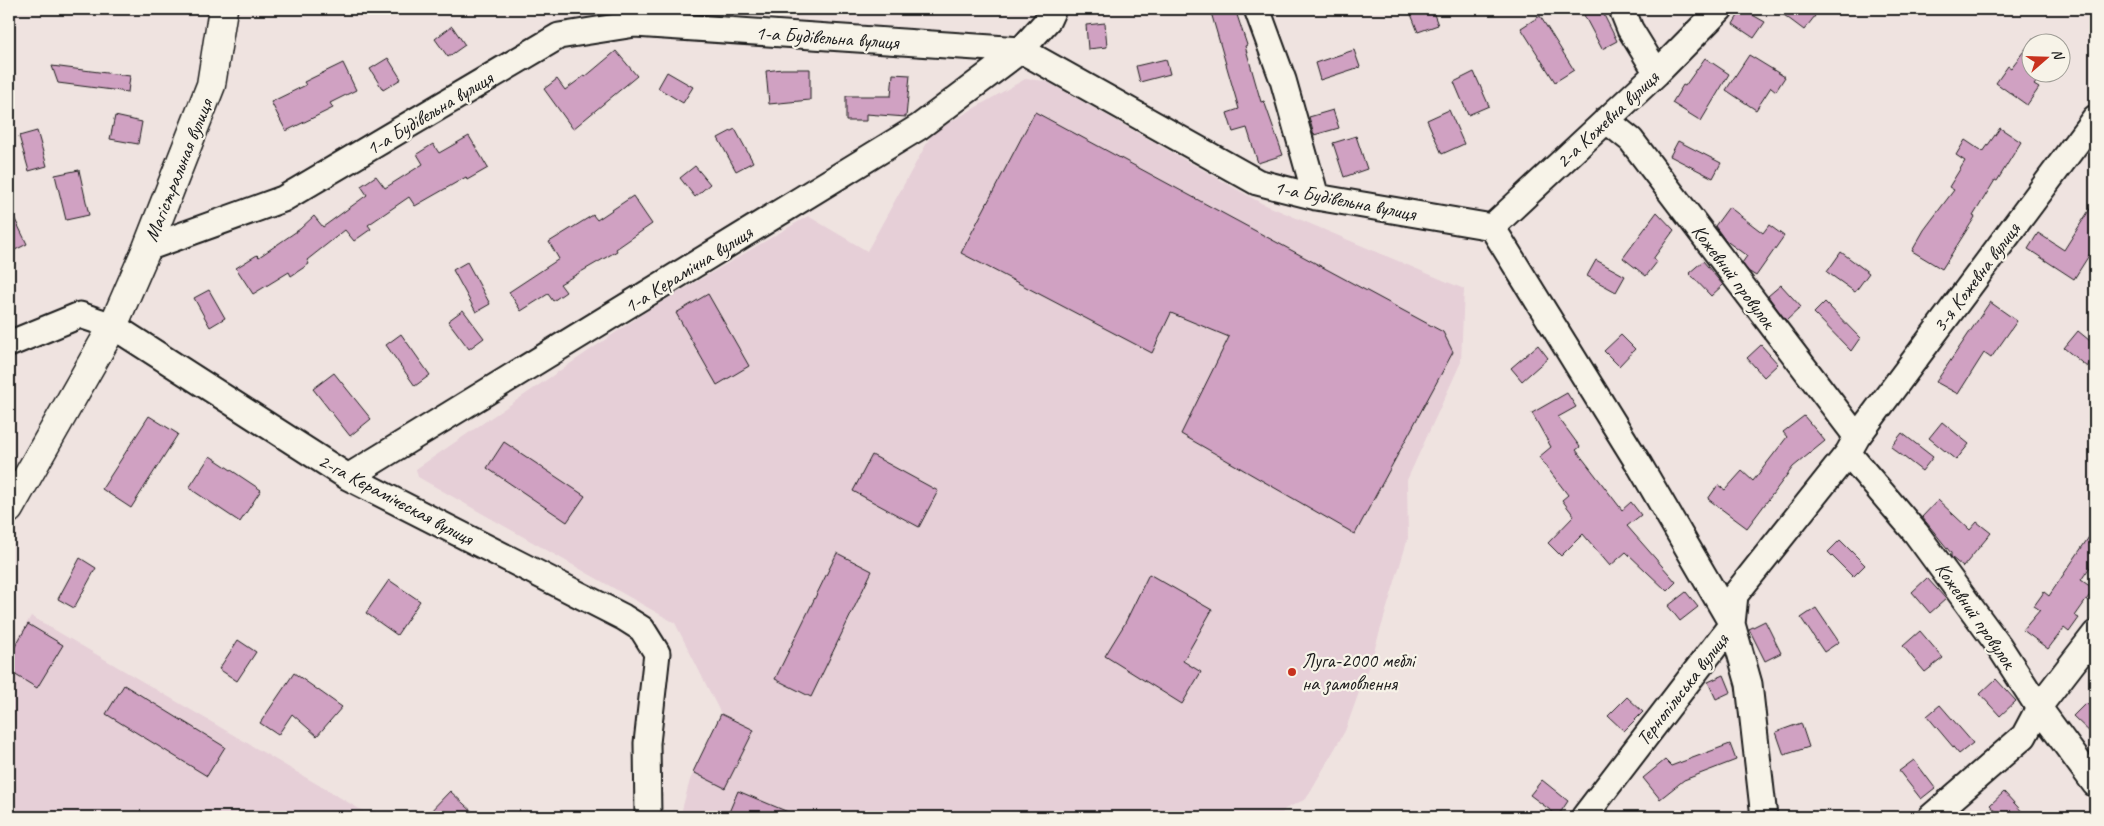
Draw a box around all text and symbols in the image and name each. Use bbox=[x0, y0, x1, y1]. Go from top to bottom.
street label: 1-а Будівельна вулиця bbox=[755, 20, 901, 55]
north arrow bbox=[2022, 32, 2072, 82]
text: N bbox=[2048, 47, 2068, 63]
street label: 1-а Будівельна вулиця bbox=[361, 65, 499, 161]
street label: 2-а Кожевна вулиця bbox=[1550, 65, 1665, 174]
street label: Магістральная вулиця bbox=[138, 93, 219, 245]
street label: 1-а Будівельна вулиця bbox=[1272, 175, 1419, 227]
street label: 3-я Кожевна вулиця bbox=[1927, 217, 2026, 337]
street label: Кожевний провулок bbox=[1686, 219, 1782, 335]
street label: 1-а Керамічна вулиця bbox=[619, 220, 758, 319]
street label: 2-га Кєрамічєская вулиця bbox=[314, 448, 479, 552]
street label: Кожевний провулок bbox=[1930, 557, 2022, 675]
street label: Тернопільська вулиця bbox=[1631, 627, 1735, 751]
place label: Луга-2000 меблі на замовлення bbox=[1302, 648, 1417, 696]
marker: Луга-2000 меблі на замовлення bbox=[1286, 666, 1298, 678]

